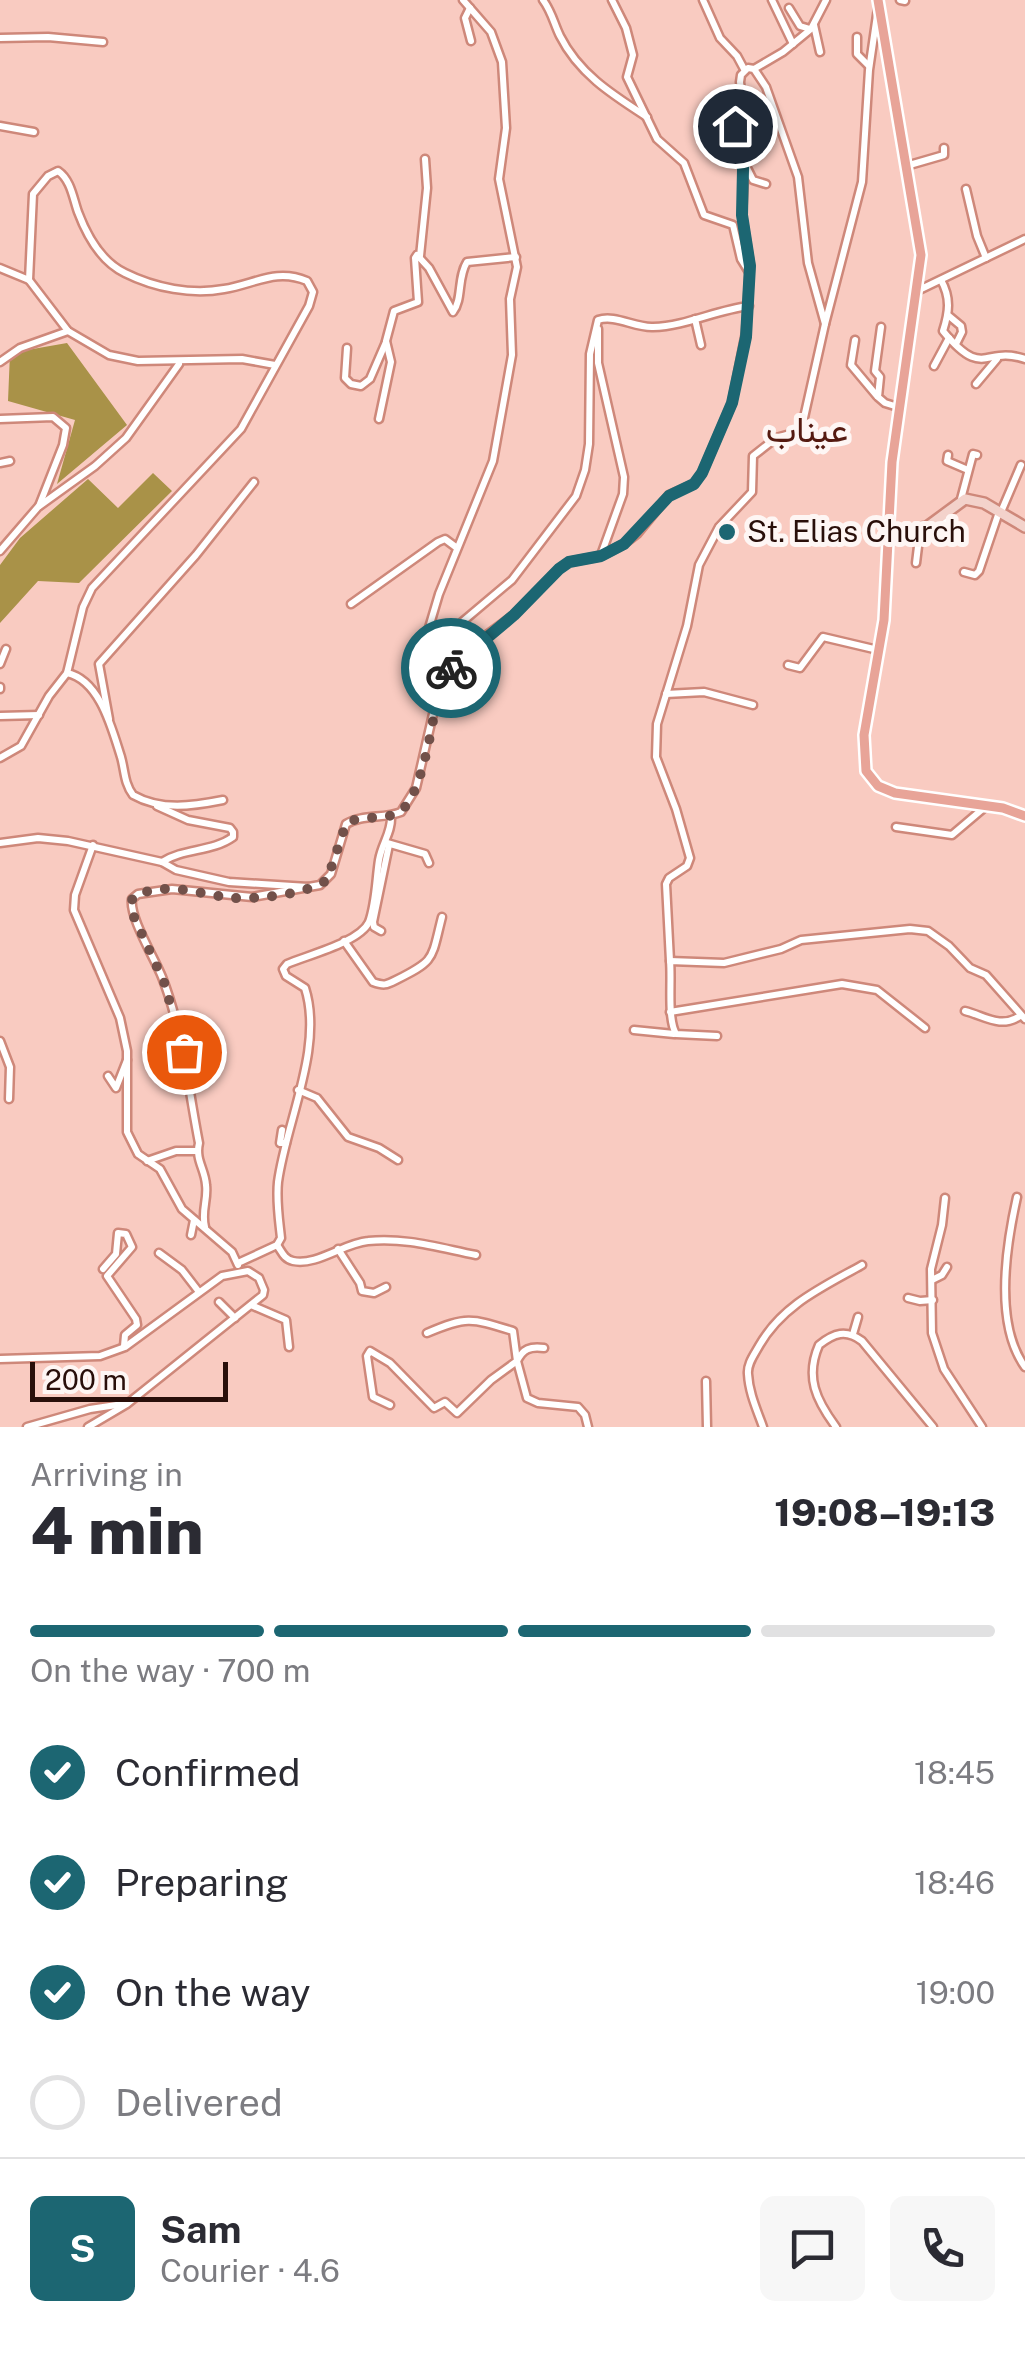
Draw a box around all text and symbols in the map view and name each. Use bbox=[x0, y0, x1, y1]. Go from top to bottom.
pin bbox=[693, 84, 778, 169]
icon: home bbox=[708, 99, 763, 154]
district label: عيناب bbox=[766, 409, 848, 450]
place label: St. Elias Church bbox=[747, 513, 966, 549]
marker: St. Elias Church bbox=[716, 521, 738, 543]
courier bbox=[401, 618, 501, 718]
icon: bike bbox=[424, 641, 479, 696]
pin bbox=[142, 1010, 227, 1095]
icon: bag bbox=[157, 1025, 212, 1080]
scale bar bbox=[30, 1357, 228, 1402]
text: 200 m bbox=[45, 1363, 127, 1396]
text: Arriving in bbox=[30, 1456, 183, 1493]
text: 19:08–19:13 bbox=[774, 1490, 995, 1535]
text: 4 min bbox=[30, 1492, 204, 1569]
text: On the way · 700 m bbox=[30, 1652, 310, 1689]
icon: check bbox=[30, 1745, 85, 1800]
text: Confirmed bbox=[115, 1750, 300, 1795]
text: 18:45 bbox=[914, 1754, 995, 1791]
icon: check bbox=[30, 1855, 85, 1910]
text: Preparing bbox=[115, 1860, 289, 1905]
text: 18:46 bbox=[914, 1864, 995, 1901]
icon: check bbox=[30, 1965, 85, 2020]
text: On the way bbox=[115, 1970, 311, 2015]
text: 19:00 bbox=[916, 1974, 995, 2011]
text: Delivered bbox=[115, 2080, 283, 2125]
button: chat bbox=[760, 2196, 865, 2301]
button: phone bbox=[890, 2196, 995, 2301]
text: Sam bbox=[160, 2207, 242, 2252]
text: S bbox=[69, 2226, 96, 2271]
text: Courier · 4.6 bbox=[160, 2252, 340, 2289]

